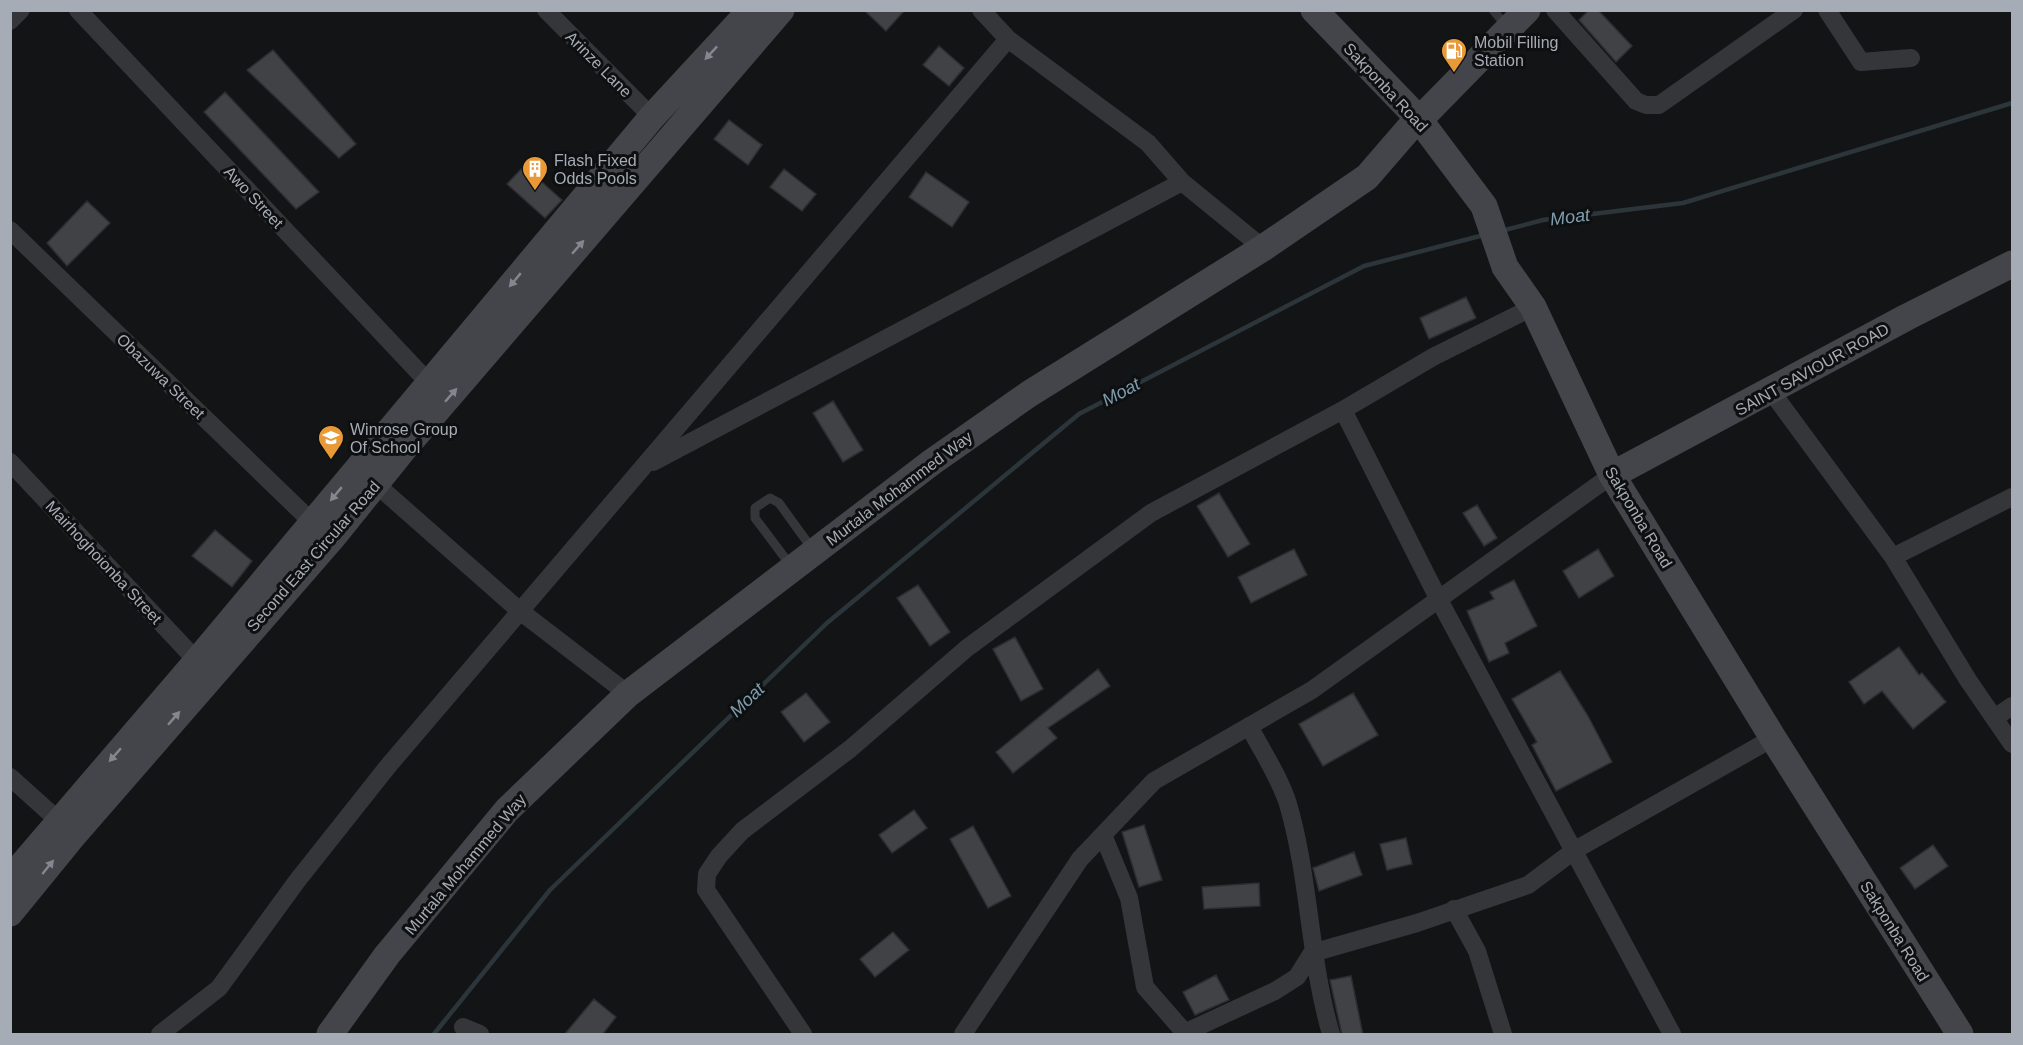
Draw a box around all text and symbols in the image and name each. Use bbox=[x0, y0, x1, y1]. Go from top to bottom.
street label: Arinze Lane bbox=[562, 28, 635, 101]
place label: Mobil Filling Station bbox=[1474, 34, 1558, 69]
fuel station icon: Mobil Filling Station bbox=[1439, 36, 1469, 74]
street label: Sakponba Road bbox=[1340, 40, 1431, 135]
one-way arrow bbox=[705, 46, 719, 60]
place label: Flash Fixed Odds Pools bbox=[554, 152, 637, 187]
building icon: Flash Fixed Odds Pools bbox=[520, 154, 550, 192]
street label: Awo Street bbox=[221, 163, 287, 232]
water label: Moat bbox=[1549, 205, 1592, 229]
one-way arrow bbox=[571, 239, 584, 255]
one-way arrow bbox=[509, 272, 522, 288]
street label: SAINT SAVIOUR ROAD bbox=[1733, 320, 1892, 419]
street label: Obazuwa Street bbox=[113, 330, 208, 423]
water label: Moat bbox=[1099, 373, 1144, 410]
one-way arrow bbox=[444, 387, 457, 403]
place label: Winrose Group Of School bbox=[350, 421, 458, 456]
school or university icon: Winrose Group Of School bbox=[316, 423, 346, 461]
street label: Murtala Mohammed Way bbox=[823, 428, 976, 549]
street label: Sakponba Road bbox=[1602, 464, 1675, 571]
street label: Second East Circular Road bbox=[244, 478, 383, 635]
one-way arrow bbox=[329, 486, 342, 502]
street label: Mairhoghoionba Street bbox=[42, 497, 165, 628]
water label: Moat bbox=[726, 678, 769, 721]
one-way arrow bbox=[167, 710, 180, 726]
one-way arrow bbox=[109, 747, 122, 762]
street label: Murtala Mohammed Way bbox=[402, 791, 529, 938]
one-way arrow bbox=[41, 859, 54, 875]
street label: Sakponba Road bbox=[1857, 878, 1932, 984]

